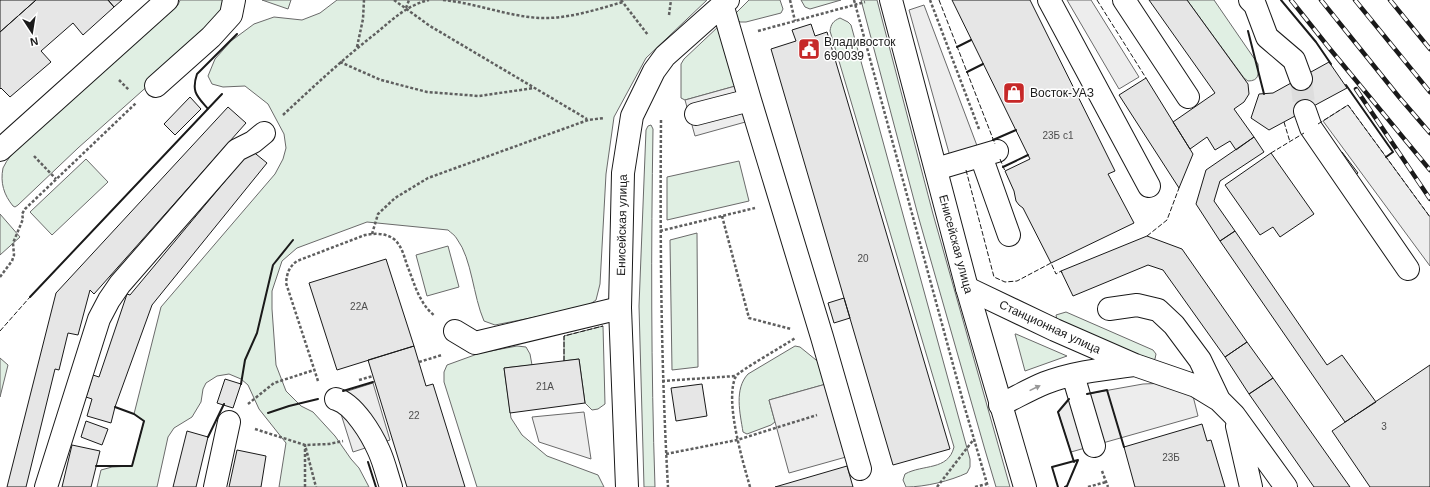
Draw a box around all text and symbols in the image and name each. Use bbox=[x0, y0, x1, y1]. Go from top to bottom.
north arrow bbox=[12, 12, 52, 52]
text: N bbox=[29, 35, 39, 48]
place label: Владивосток 690039 bbox=[824, 35, 896, 63]
public building icon: Владивосток 690039 bbox=[796, 36, 822, 62]
shop icon: Восток-УАЗ bbox=[1001, 80, 1027, 106]
place label: Восток-УАЗ bbox=[1030, 86, 1094, 100]
house number: 23Б с1 bbox=[1042, 130, 1074, 141]
street label: Енисейская улица bbox=[614, 174, 630, 276]
street label: Енисейская улица bbox=[936, 193, 976, 295]
house number: 20 bbox=[857, 253, 869, 264]
street label: Станционная улица bbox=[997, 297, 1103, 357]
house number: 22А bbox=[350, 301, 368, 312]
house number: 21А bbox=[536, 381, 554, 392]
one-way arrow bbox=[1029, 385, 1041, 391]
house number: 22 bbox=[408, 410, 420, 421]
house number: 3 bbox=[1381, 421, 1387, 432]
house number: 23Б bbox=[1162, 452, 1180, 463]

